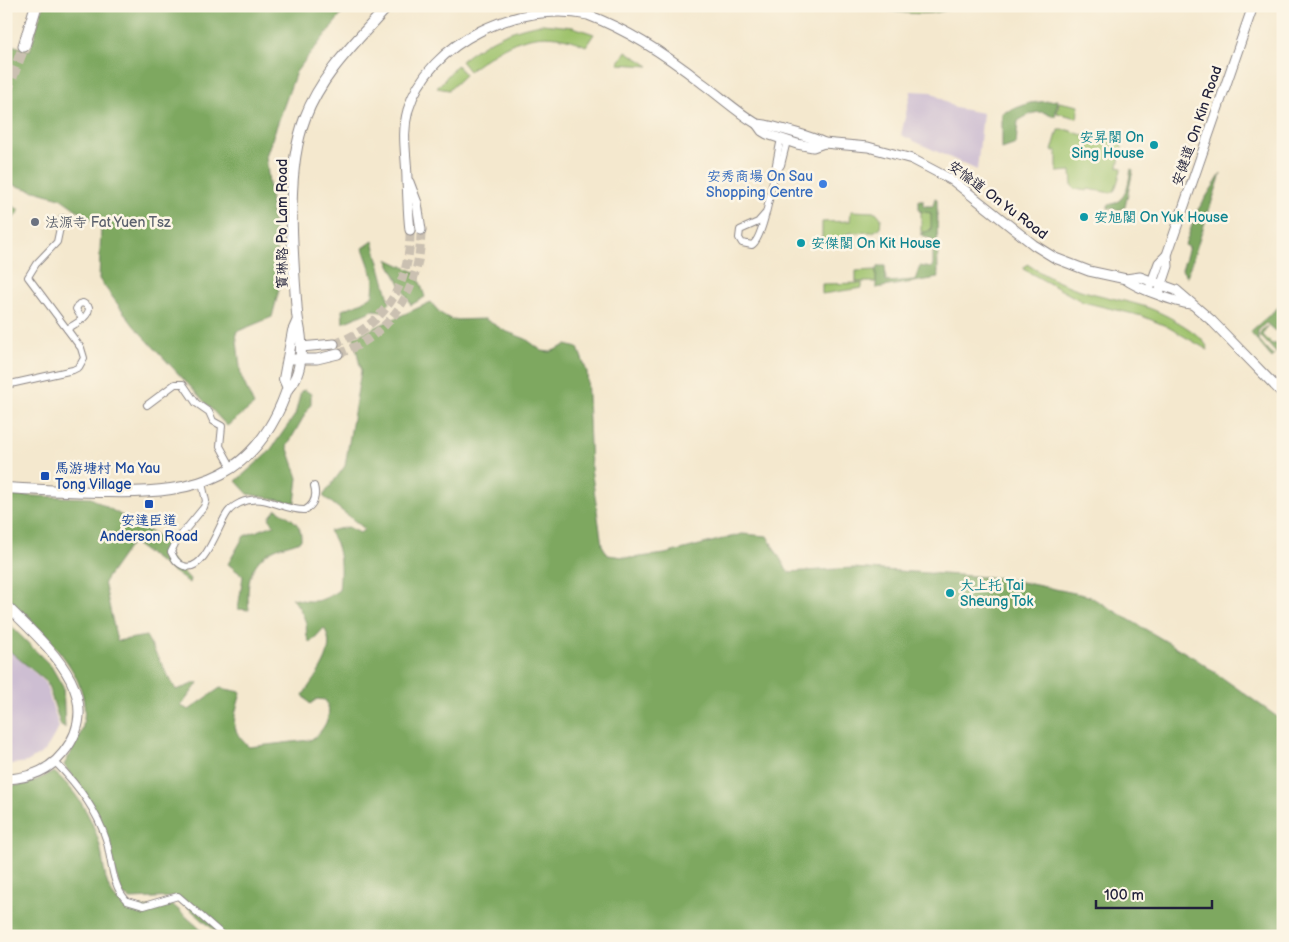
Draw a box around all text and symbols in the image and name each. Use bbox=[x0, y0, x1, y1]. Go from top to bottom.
street label: 安健道 On Kin Road bbox=[1168, 64, 1226, 188]
place label: 安昇閣 On Sing House bbox=[1071, 129, 1144, 162]
marker: 安昇閣 On Sing House bbox=[1148, 139, 1160, 151]
street label: 安愉道 On Yu Road bbox=[945, 157, 1051, 243]
street label: 寶琳路 Po Lam Road bbox=[274, 159, 291, 289]
place label: 安秀商場 On Sau Shopping Centre bbox=[706, 168, 813, 201]
marker: 安秀商場 On Sau Shopping Centre bbox=[817, 178, 829, 190]
place label: 安旭閣 On Yuk House bbox=[1094, 209, 1228, 226]
marker: 安旭閣 On Yuk House bbox=[1078, 211, 1090, 223]
place label: 法源寺 Fat Yuen Tsz bbox=[45, 214, 171, 231]
marker: 法源寺 Fat Yuen Tsz bbox=[29, 216, 41, 228]
place label: 安傑閣 On Kit House bbox=[811, 235, 941, 252]
marker: 安傑閣 On Kit House bbox=[795, 237, 807, 249]
place label: 馬游塘村 Ma Yau Tong Village bbox=[55, 460, 160, 493]
marker: 馬游塘村 Ma Yau Tong Village bbox=[39, 470, 51, 482]
marker: 安達臣道 Anderson Road bbox=[143, 498, 155, 510]
place label: 安達臣道 Anderson Road bbox=[100, 512, 198, 545]
place label: 大上托 Tai Sheung Tok bbox=[960, 577, 1034, 610]
marker: 大上托 Tai Sheung Tok bbox=[944, 587, 956, 599]
scale bar bbox=[1096, 877, 1213, 909]
text: 100 m bbox=[1104, 886, 1144, 905]

